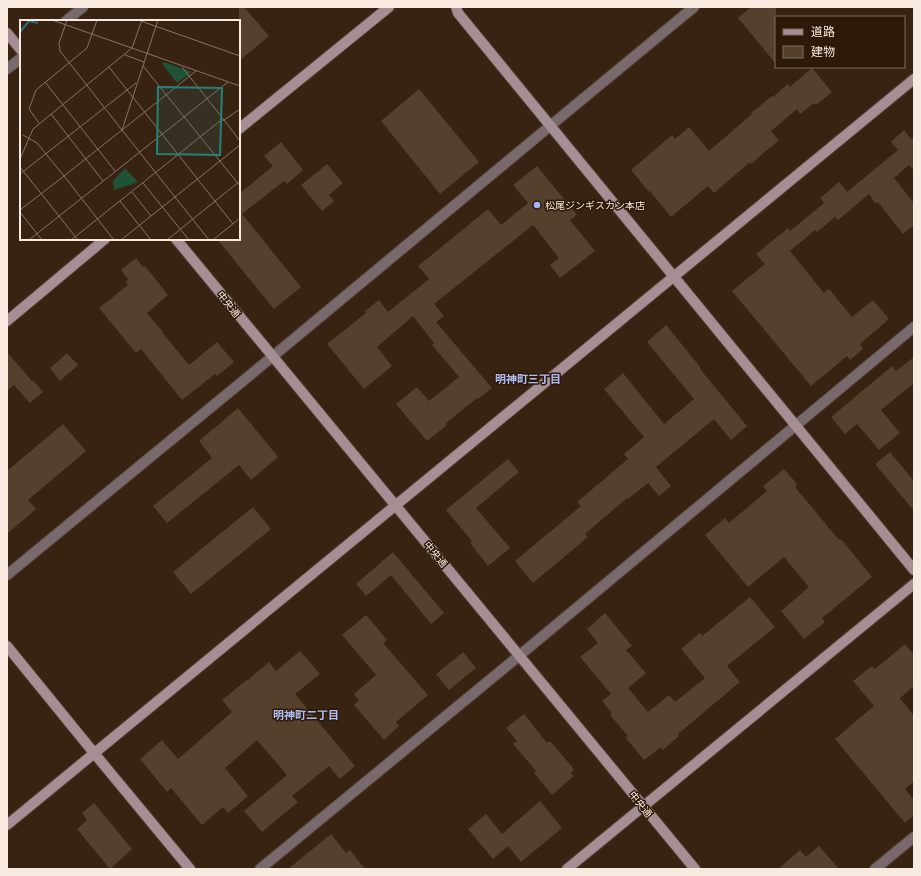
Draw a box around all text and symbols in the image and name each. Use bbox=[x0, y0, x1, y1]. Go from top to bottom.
legend bbox=[775, 16, 905, 68]
inset map bbox=[20, 20, 240, 240]
text: 道路 bbox=[811, 24, 835, 38]
text: 建物 bbox=[811, 44, 835, 58]
place label: 松尾ジンギスカン本店 bbox=[545, 199, 645, 211]
marker: 松尾ジンギスカン本店 bbox=[532, 200, 542, 210]
street label: 中央通 bbox=[215, 289, 243, 319]
district label: 明神町三丁目 bbox=[495, 372, 561, 385]
street label: 中央通 bbox=[422, 539, 450, 569]
district label: 明神町二丁目 bbox=[273, 708, 339, 721]
street label: 中央通 bbox=[627, 789, 655, 819]

